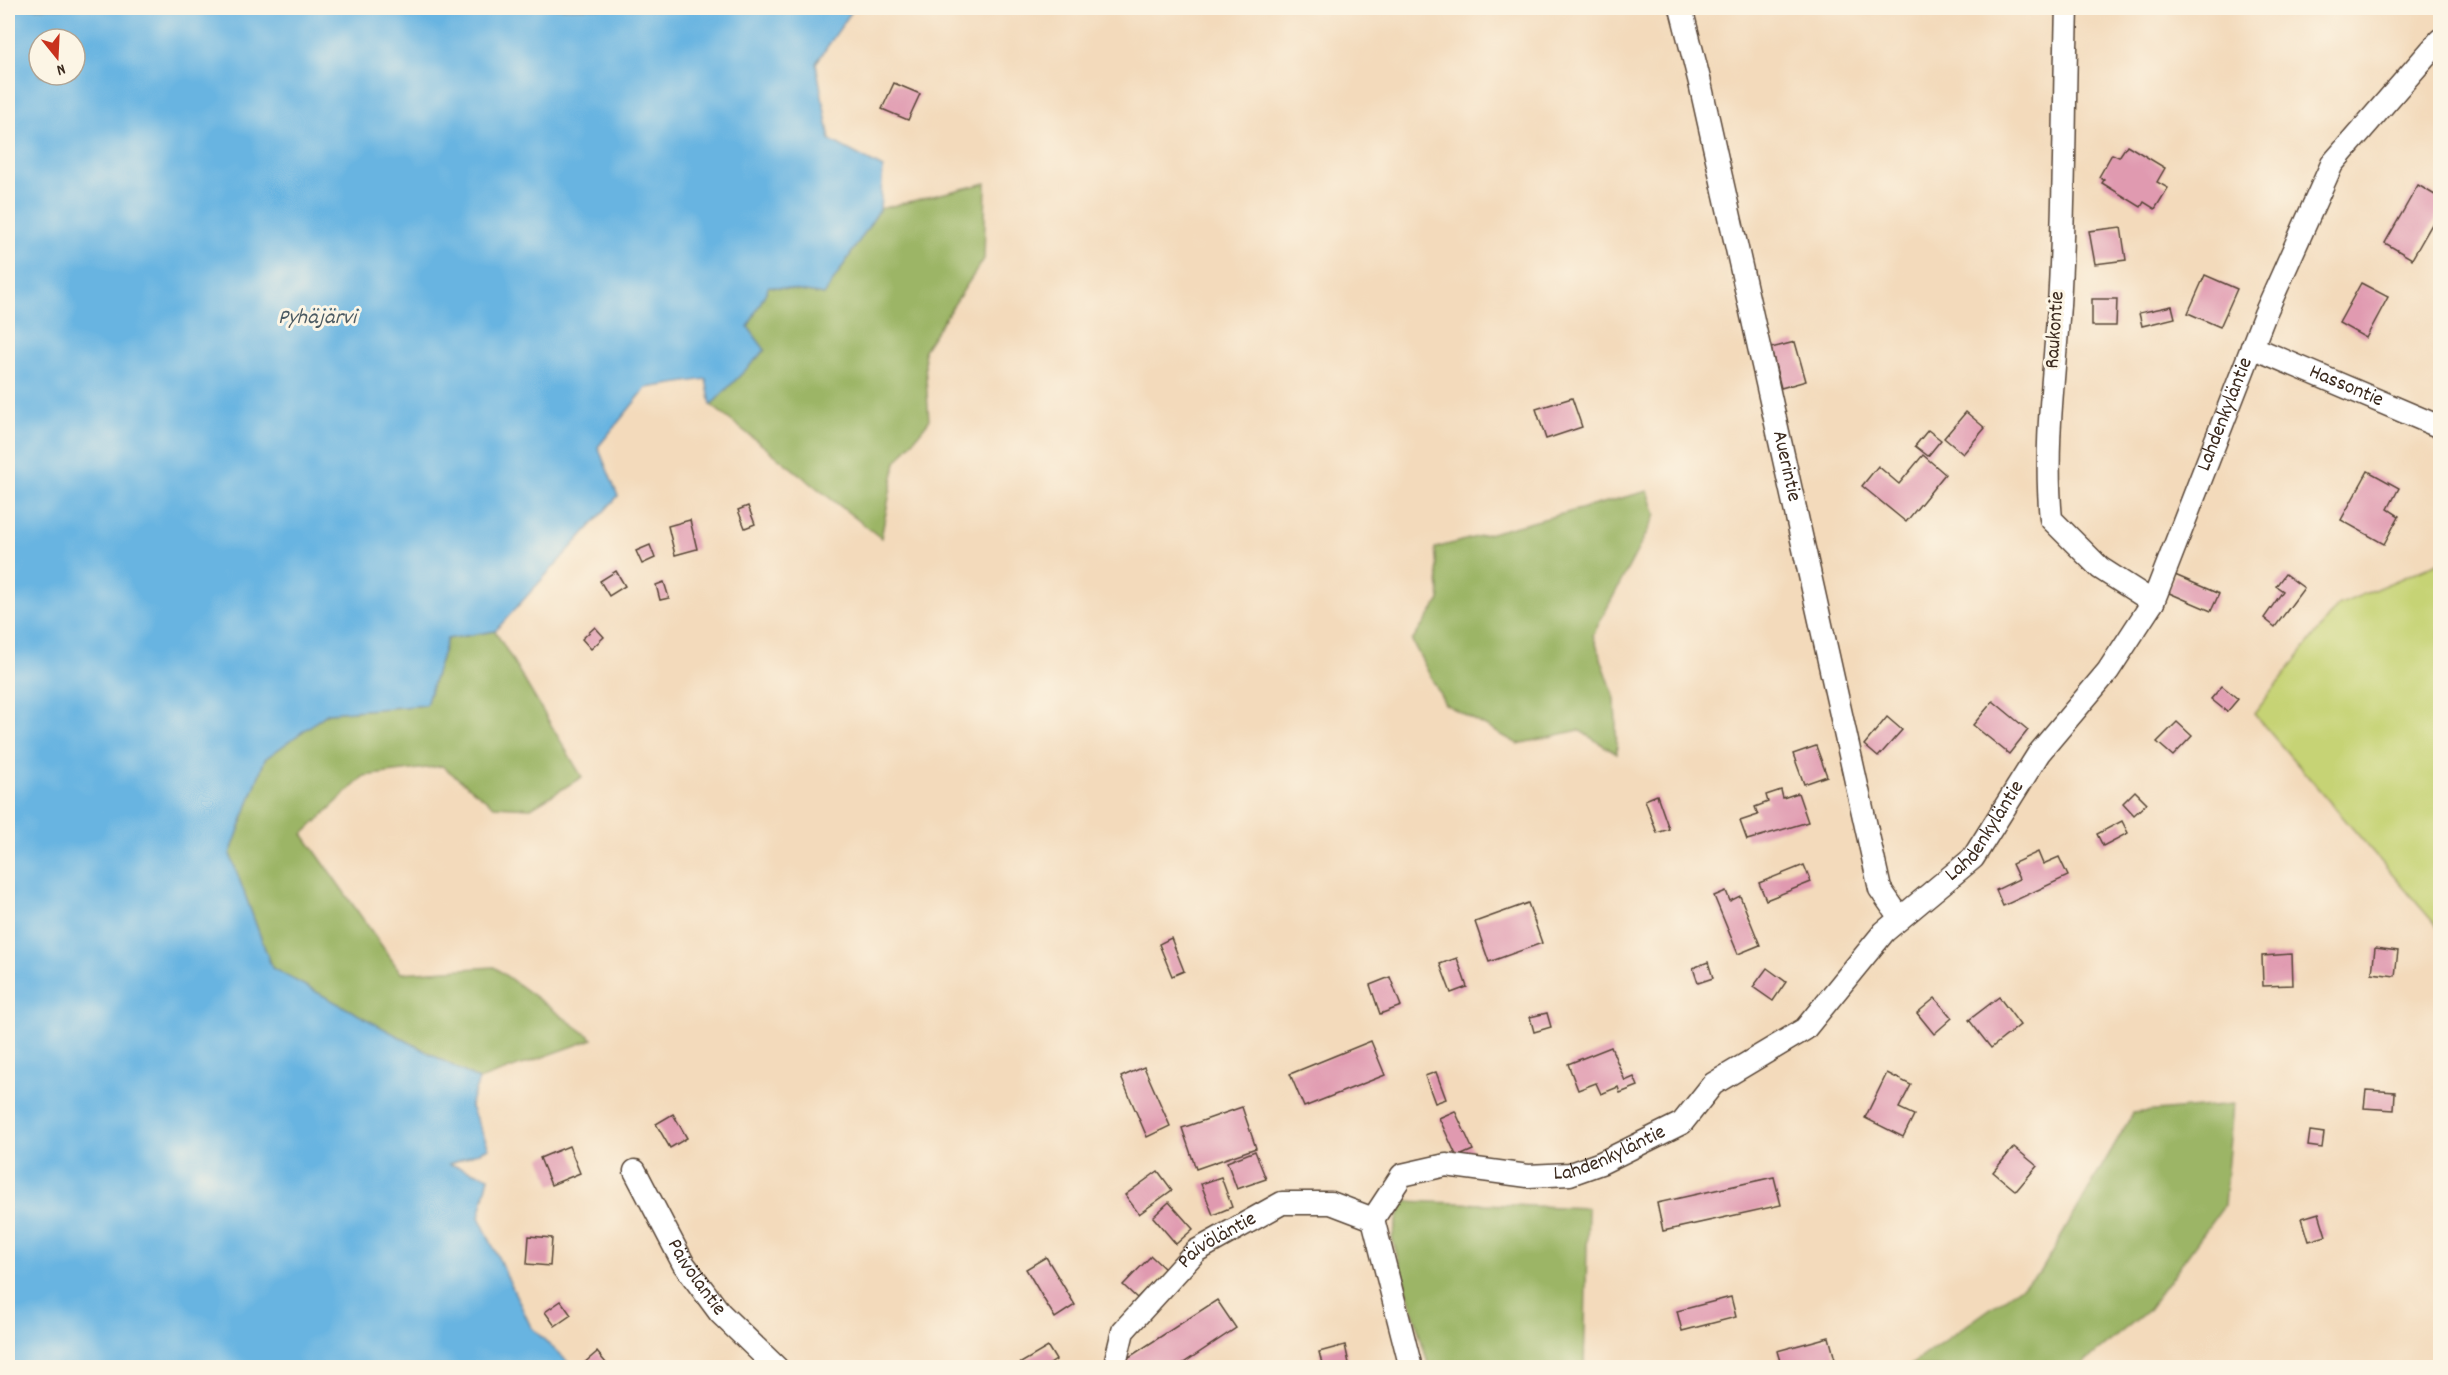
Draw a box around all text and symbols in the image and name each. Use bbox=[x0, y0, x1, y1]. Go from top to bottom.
north arrow bbox=[27, 27, 87, 87]
text: N bbox=[53, 57, 68, 81]
street label: Raukontie bbox=[2038, 290, 2074, 370]
water label: Pyhäjärvi bbox=[278, 303, 359, 334]
street label: Lahdenkyläntie bbox=[2190, 353, 2262, 476]
street label: Hassontie bbox=[2304, 358, 2388, 416]
street label: Auerintie bbox=[1763, 428, 1808, 505]
street label: Lahdenkyläntie bbox=[1939, 775, 2033, 890]
street label: Lahdenkyläntie bbox=[1553, 1118, 1671, 1190]
street label: Päivöläntie bbox=[1171, 1205, 1262, 1276]
street label: Päivöläntie bbox=[658, 1234, 733, 1323]

